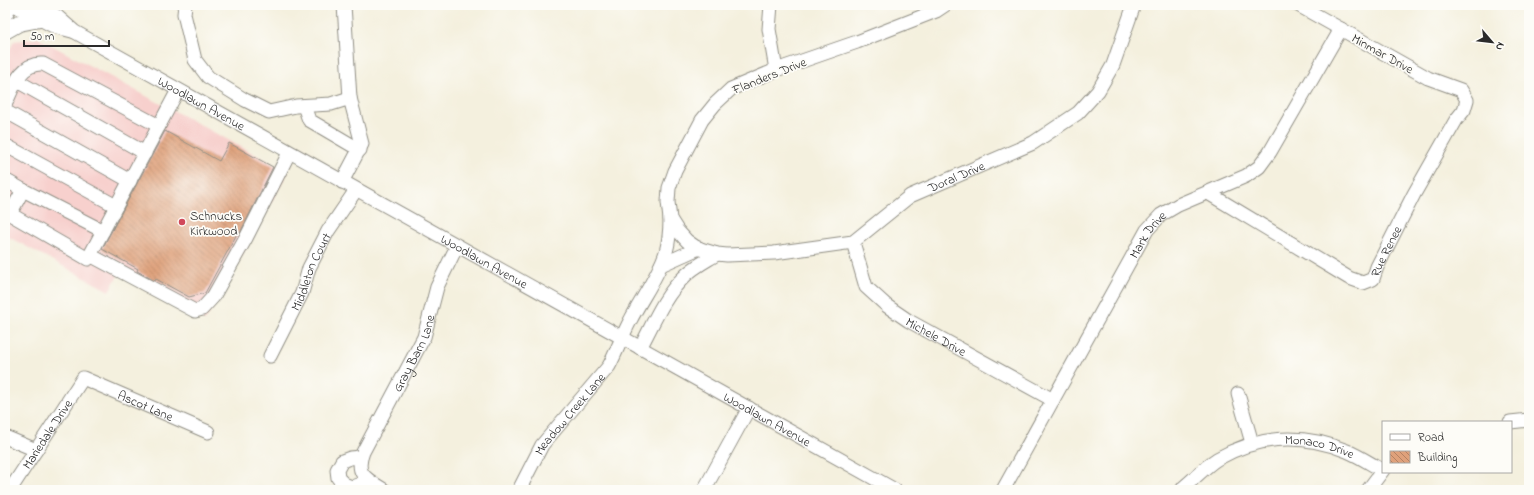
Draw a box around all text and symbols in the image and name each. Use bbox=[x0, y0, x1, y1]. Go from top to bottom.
scale bar bbox=[24, 22, 109, 48]
north arrow bbox=[1472, 22, 1512, 62]
text: 50 m bbox=[30, 28, 54, 46]
street label: Minmar Drive bbox=[1348, 29, 1417, 79]
text: N bbox=[1491, 39, 1509, 53]
street label: Flanders Drive bbox=[729, 53, 810, 100]
street label: Woodlawn Avenue bbox=[154, 72, 248, 136]
street label: Doral Drive bbox=[925, 157, 988, 198]
street label: Mark Drive bbox=[1125, 206, 1170, 262]
place label: Schnucks Kirkwood bbox=[190, 207, 243, 241]
marker: Schnucks Kirkwood bbox=[177, 217, 187, 227]
street label: Rue Renee bbox=[1366, 223, 1407, 279]
street label: Middleton Court bbox=[287, 229, 337, 314]
street label: Woodlawn Avenue bbox=[437, 230, 531, 294]
street label: Gray Barn Lane bbox=[389, 313, 440, 396]
street label: Michele Drive bbox=[902, 313, 970, 362]
street label: Meadow Creek Lane bbox=[530, 369, 610, 459]
street label: Ascot Lane bbox=[114, 386, 176, 427]
street label: Woodlawn Avenue bbox=[720, 388, 814, 452]
street label: Mariedale Drive bbox=[18, 396, 78, 473]
legend bbox=[1382, 421, 1512, 473]
text: Road bbox=[1418, 429, 1444, 447]
street label: Monaco Drive bbox=[1285, 431, 1357, 464]
text: Building bbox=[1417, 449, 1457, 468]

